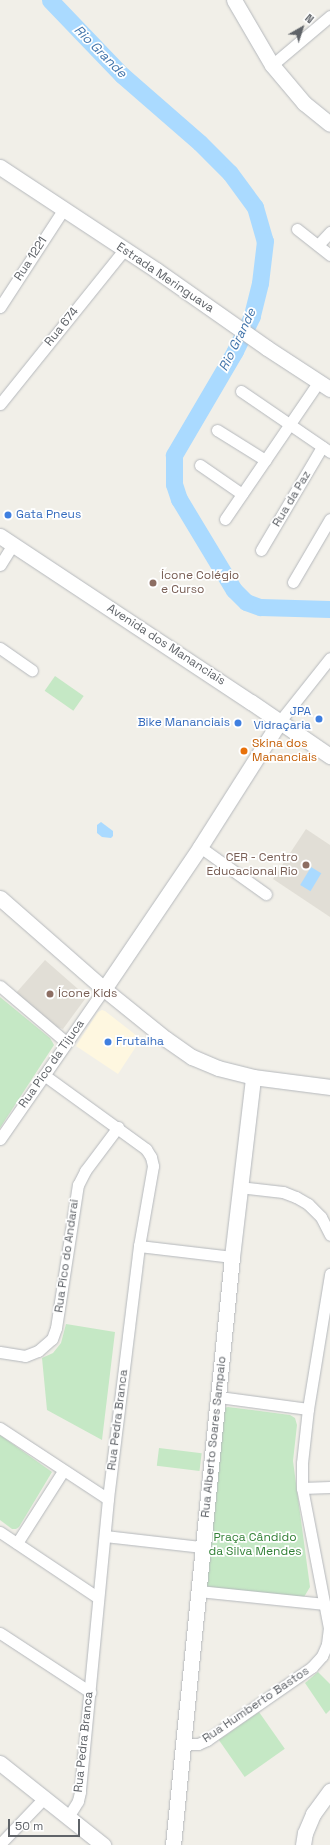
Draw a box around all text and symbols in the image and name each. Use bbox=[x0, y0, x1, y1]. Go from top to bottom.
north arrow bbox=[282, 8, 322, 48]
text: N bbox=[302, 11, 317, 26]
water label: Rio Grande bbox=[71, 23, 129, 81]
street label: Rua 1221 bbox=[12, 234, 50, 284]
street label: Estrada Meringuava bbox=[114, 240, 216, 316]
street label: Rua 674 bbox=[42, 305, 82, 349]
water label: Rio Grande bbox=[216, 306, 260, 374]
street label: Rua da Paz bbox=[270, 468, 314, 530]
place label: Gata Pneus bbox=[16, 508, 81, 522]
marker: Gata Pneus bbox=[3, 510, 13, 520]
place label: Ícone Colégio e Curso bbox=[161, 569, 239, 597]
marker: Ícone Colégio e Curso bbox=[148, 578, 158, 588]
street label: Avenida dos Mananciais bbox=[104, 601, 228, 689]
place label: JPA Vidraçaria bbox=[253, 705, 311, 733]
marker: JPA Vidraçaria bbox=[314, 714, 324, 724]
place label: Bike Mananciais bbox=[138, 716, 230, 730]
marker: Bike Mananciais bbox=[233, 718, 243, 728]
place label: Skina dos Mananciais bbox=[252, 737, 317, 765]
marker: Skina dos Mananciais bbox=[239, 746, 249, 756]
place label: CER - Centro Educacional Rio bbox=[207, 851, 298, 879]
marker: CER - Centro Educacional Rio bbox=[301, 860, 311, 870]
place label: Ícone Kids bbox=[58, 987, 117, 1001]
marker: Ícone Kids bbox=[45, 989, 55, 999]
street label: Rua Pico da Tijuca bbox=[16, 1017, 88, 1111]
place label: Frutalha bbox=[116, 1035, 164, 1049]
marker: Frutalha bbox=[103, 1037, 113, 1047]
street label: Rua Pico do Andarai bbox=[52, 1198, 82, 1314]
street label: Rua Alberto Soares Sampaio bbox=[198, 1355, 230, 1519]
street label: Rua Pedra Branca bbox=[105, 1369, 131, 1471]
park label: Praça Cândido da Silva Mendes bbox=[208, 1531, 302, 1559]
street label: Rua Humberto Bastos bbox=[200, 1664, 312, 1746]
street label: Rua Pedra Branca bbox=[72, 1691, 96, 1793]
scale bar bbox=[10, 1811, 82, 1837]
text: 50 m bbox=[15, 1818, 43, 1834]

